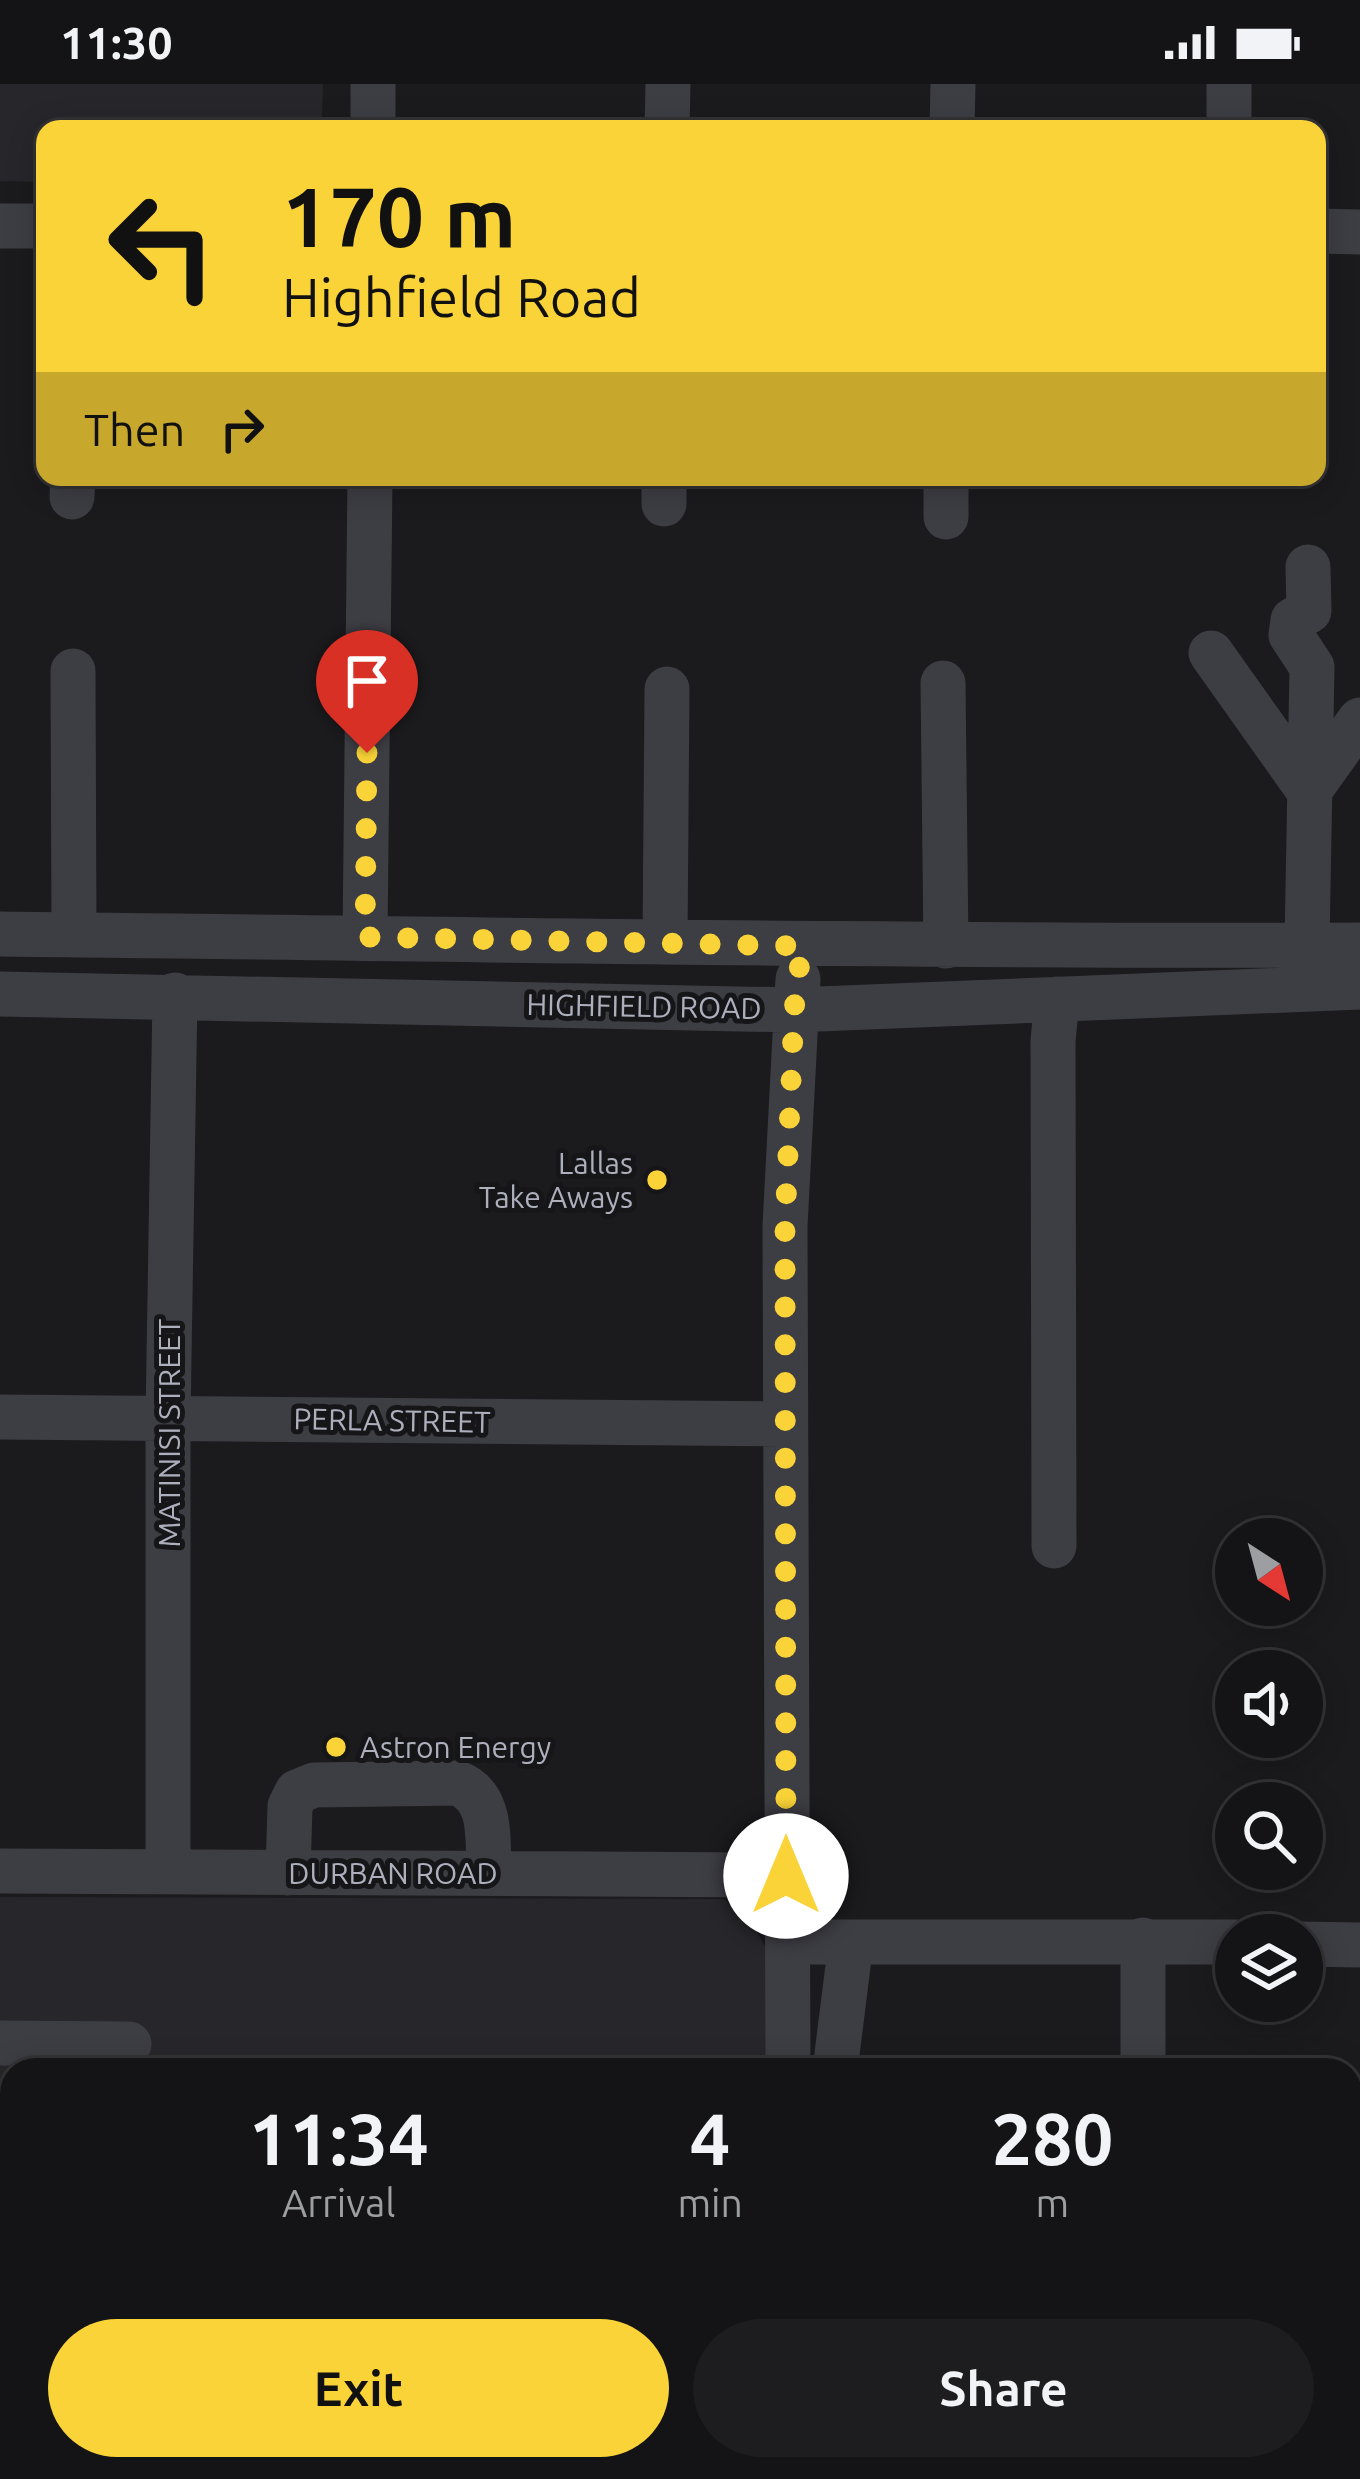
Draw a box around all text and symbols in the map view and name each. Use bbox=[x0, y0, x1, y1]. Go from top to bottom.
text: 11:30 bbox=[60, 17, 173, 68]
icon: left bbox=[84, 168, 240, 324]
text: 170 m bbox=[282, 169, 516, 263]
text: Highfield Road bbox=[282, 267, 641, 327]
icon: right bbox=[209, 396, 275, 462]
text: Then bbox=[84, 404, 185, 455]
pin bbox=[316, 630, 418, 753]
icon: arrive bbox=[334, 648, 400, 714]
street label: HIGHFIELD ROAD bbox=[526, 987, 762, 1025]
place label: Lallas Take Aways bbox=[479, 1146, 633, 1214]
marker: Lallas Take Aways bbox=[644, 1167, 670, 1193]
street label: MATINISI STREET bbox=[152, 1318, 186, 1548]
street label: PERLA STREET bbox=[293, 1401, 491, 1439]
north arrow bbox=[1215, 1518, 1323, 1626]
map controls bbox=[1215, 1518, 1323, 2022]
button: sound bbox=[1215, 1650, 1323, 1758]
place label: Astron Energy bbox=[360, 1730, 551, 1764]
marker: Astron Energy bbox=[323, 1734, 349, 1760]
button: search bbox=[1215, 1782, 1323, 1890]
position arrow bbox=[723, 1813, 849, 1939]
street label: DURBAN ROAD bbox=[288, 1856, 498, 1890]
button: layers bbox=[1215, 1914, 1323, 2022]
text: 11:34 bbox=[249, 2098, 429, 2179]
text: 4 bbox=[690, 2098, 730, 2179]
text: 280 bbox=[991, 2098, 1113, 2179]
text: Arrival bbox=[282, 2181, 396, 2224]
text: min bbox=[677, 2181, 743, 2224]
text: m bbox=[1036, 2181, 1069, 2224]
button: Exit bbox=[48, 2319, 669, 2457]
button: Share bbox=[693, 2319, 1314, 2457]

